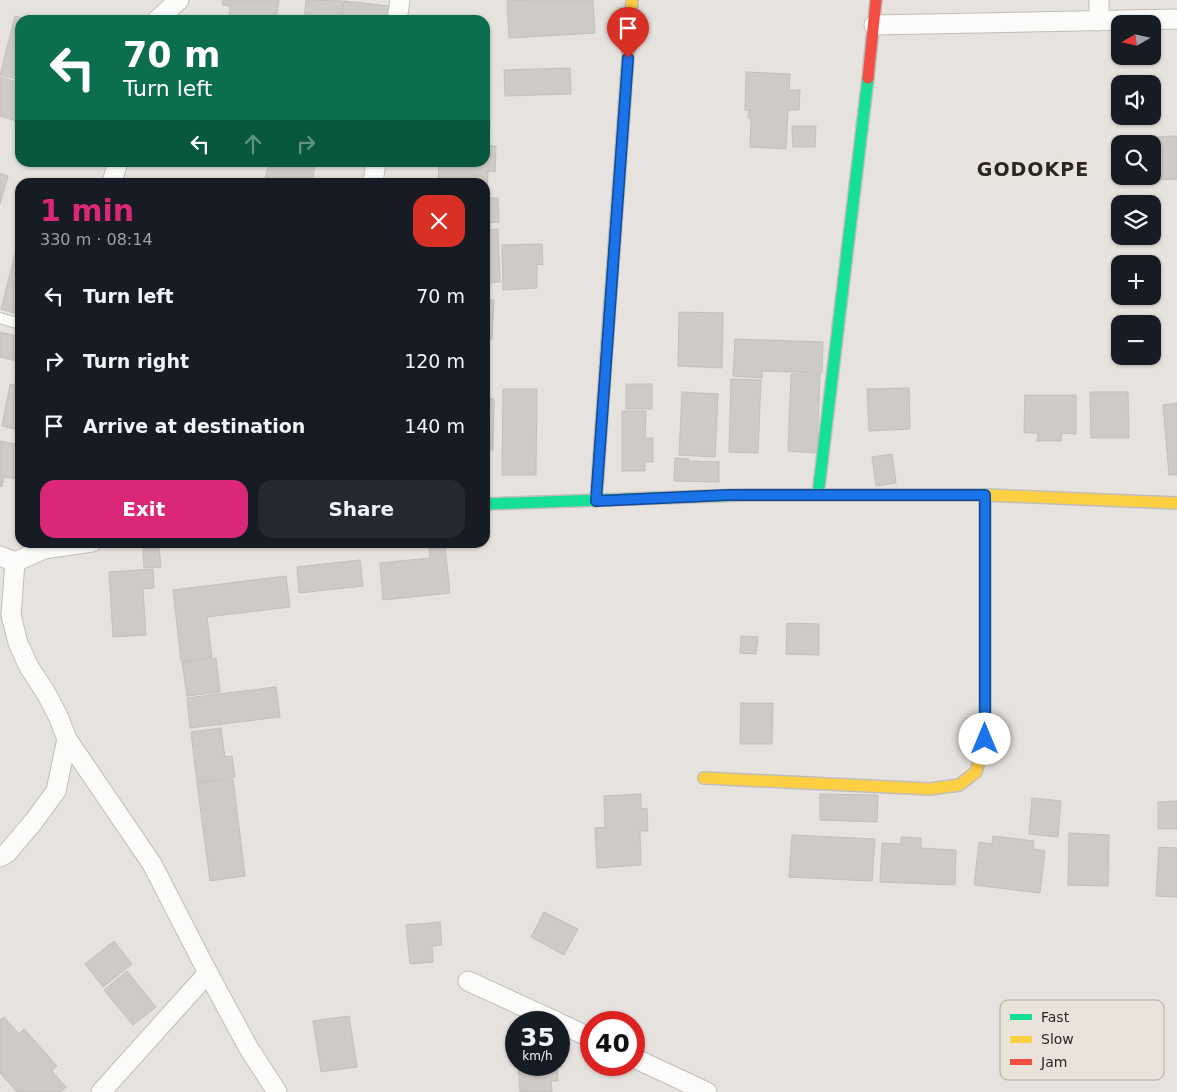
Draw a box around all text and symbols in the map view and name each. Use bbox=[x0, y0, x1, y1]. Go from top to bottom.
pin bbox=[607, 7, 649, 58]
icon: arrive bbox=[614, 14, 642, 42]
north arrow bbox=[1111, 15, 1161, 65]
map controls bbox=[1111, 15, 1161, 365]
icon: left bbox=[40, 35, 105, 100]
text: 70 m bbox=[123, 35, 220, 75]
button: sound bbox=[1111, 75, 1161, 125]
text: Turn left bbox=[123, 76, 212, 101]
icon: left bbox=[186, 130, 214, 158]
icon: ahead bbox=[239, 130, 267, 158]
icon: right bbox=[292, 130, 320, 158]
button: search bbox=[1111, 135, 1161, 185]
district label: GODOKPE bbox=[977, 158, 1089, 180]
text: 1 min bbox=[40, 193, 134, 228]
button: close bbox=[413, 195, 465, 247]
button: layers bbox=[1111, 195, 1161, 245]
text: 330 m · 08:14 bbox=[40, 230, 153, 249]
button: + bbox=[1111, 255, 1161, 305]
icon: left bbox=[40, 282, 68, 310]
text: Turn left bbox=[83, 285, 174, 307]
text: 70 m bbox=[416, 285, 465, 307]
button: − bbox=[1111, 315, 1161, 365]
icon: right bbox=[40, 347, 68, 375]
text: Turn right bbox=[83, 350, 189, 372]
text: 120 m bbox=[404, 350, 465, 372]
icon: arrive bbox=[40, 412, 68, 440]
text: Arrive at destination bbox=[83, 415, 305, 437]
text: 140 m bbox=[404, 415, 465, 437]
button: Exit bbox=[40, 480, 248, 538]
button: Share bbox=[258, 480, 465, 538]
position arrow bbox=[958, 712, 1010, 764]
legend bbox=[1000, 1000, 1164, 1080]
text: Fast bbox=[1041, 1009, 1070, 1025]
speed limit sign: 40 bbox=[580, 1011, 645, 1076]
text: 35 bbox=[520, 1023, 555, 1052]
text: Slow bbox=[1041, 1031, 1074, 1047]
text: km/h bbox=[522, 1049, 553, 1063]
text: Jam bbox=[1040, 1054, 1067, 1070]

